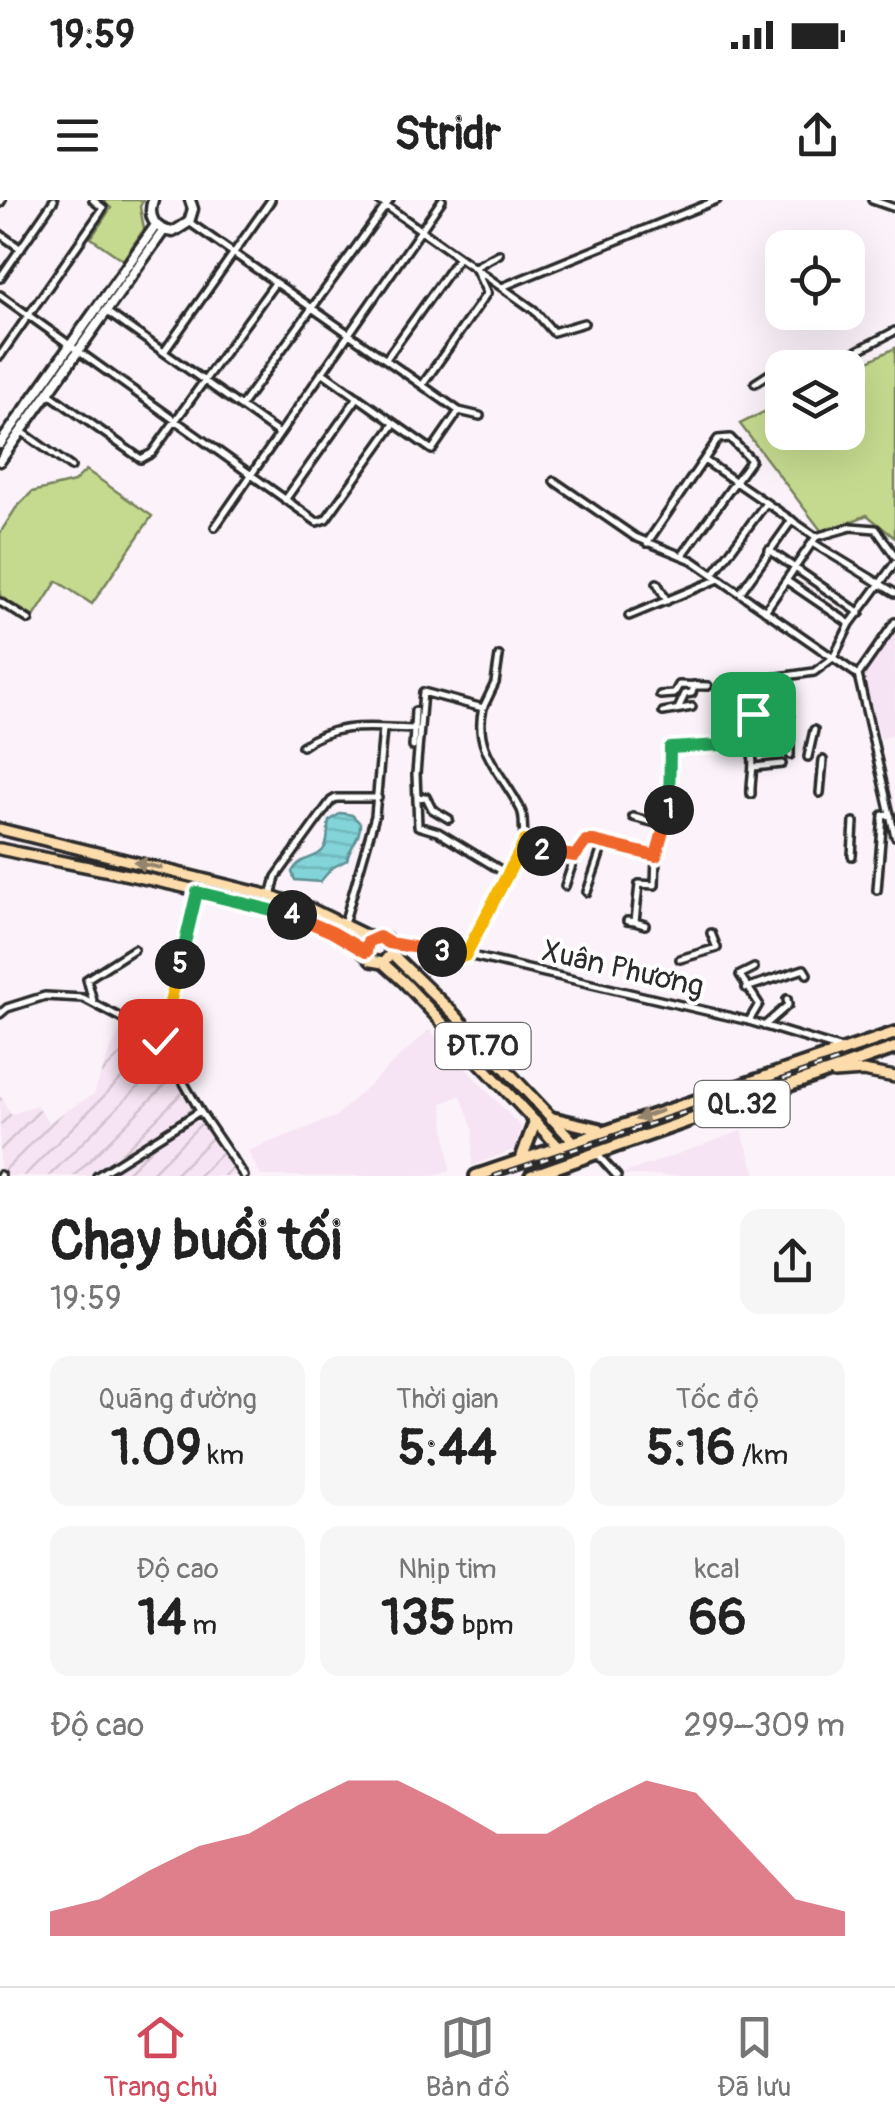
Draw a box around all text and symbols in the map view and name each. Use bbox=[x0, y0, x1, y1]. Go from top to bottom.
text: 19:59 bbox=[50, 11, 135, 59]
text: Stridr bbox=[394, 107, 501, 163]
icon: menu bbox=[50, 108, 105, 163]
icon: share bbox=[790, 108, 845, 163]
map controls bbox=[765, 230, 865, 450]
button: locate bbox=[765, 230, 865, 330]
button: layers bbox=[765, 350, 865, 450]
pin bbox=[711, 672, 796, 757]
icon: arrive bbox=[726, 687, 781, 742]
pin: 1 bbox=[644, 785, 694, 835]
text: 1 bbox=[664, 792, 674, 827]
pin: 2 bbox=[517, 826, 567, 876]
text: 2 bbox=[534, 833, 550, 868]
one-way arrow bbox=[132, 857, 163, 872]
pin: 4 bbox=[267, 890, 317, 940]
text: 4 bbox=[284, 897, 300, 932]
pin: 3 bbox=[417, 927, 467, 977]
street label: Xuân Phương bbox=[539, 933, 707, 1005]
text: 3 bbox=[434, 934, 450, 969]
pin: 5 bbox=[155, 939, 205, 989]
text: 5 bbox=[172, 946, 188, 981]
pin bbox=[118, 999, 203, 1084]
icon: check bbox=[133, 1014, 188, 1069]
road number: ĐT.70 bbox=[436, 1023, 530, 1069]
road number: QL.32 bbox=[694, 1081, 790, 1127]
one-way arrow bbox=[634, 1108, 664, 1123]
text: Chạy buổi tối bbox=[50, 1207, 341, 1276]
button: share bbox=[740, 1209, 845, 1314]
text: 19:59 bbox=[50, 1279, 121, 1319]
text: Quãng đường bbox=[98, 1382, 257, 1417]
text: Thời gian bbox=[396, 1382, 499, 1417]
text: Tốc độ bbox=[676, 1382, 759, 1417]
text: 1.09 bbox=[111, 1417, 201, 1480]
text: 5:44 bbox=[398, 1417, 497, 1480]
text: 5:16 bbox=[647, 1417, 736, 1480]
text: km bbox=[201, 1438, 244, 1473]
text: /km bbox=[736, 1438, 788, 1473]
text: Độ cao bbox=[136, 1552, 219, 1587]
text: Nhịp tim bbox=[398, 1552, 497, 1587]
text: kcal bbox=[695, 1552, 740, 1587]
text: 14 bbox=[138, 1587, 186, 1650]
text: 135 bbox=[381, 1587, 456, 1650]
text: 66 bbox=[688, 1587, 747, 1650]
text: m bbox=[186, 1608, 217, 1643]
text: bpm bbox=[456, 1608, 514, 1643]
text: Độ cao bbox=[50, 1706, 144, 1746]
text: 299–309 m bbox=[684, 1706, 845, 1746]
tab: Trang chủ bbox=[104, 2010, 218, 2105]
tab: Bản đồ bbox=[425, 2010, 510, 2105]
tab: Đã lưu bbox=[717, 2010, 791, 2105]

